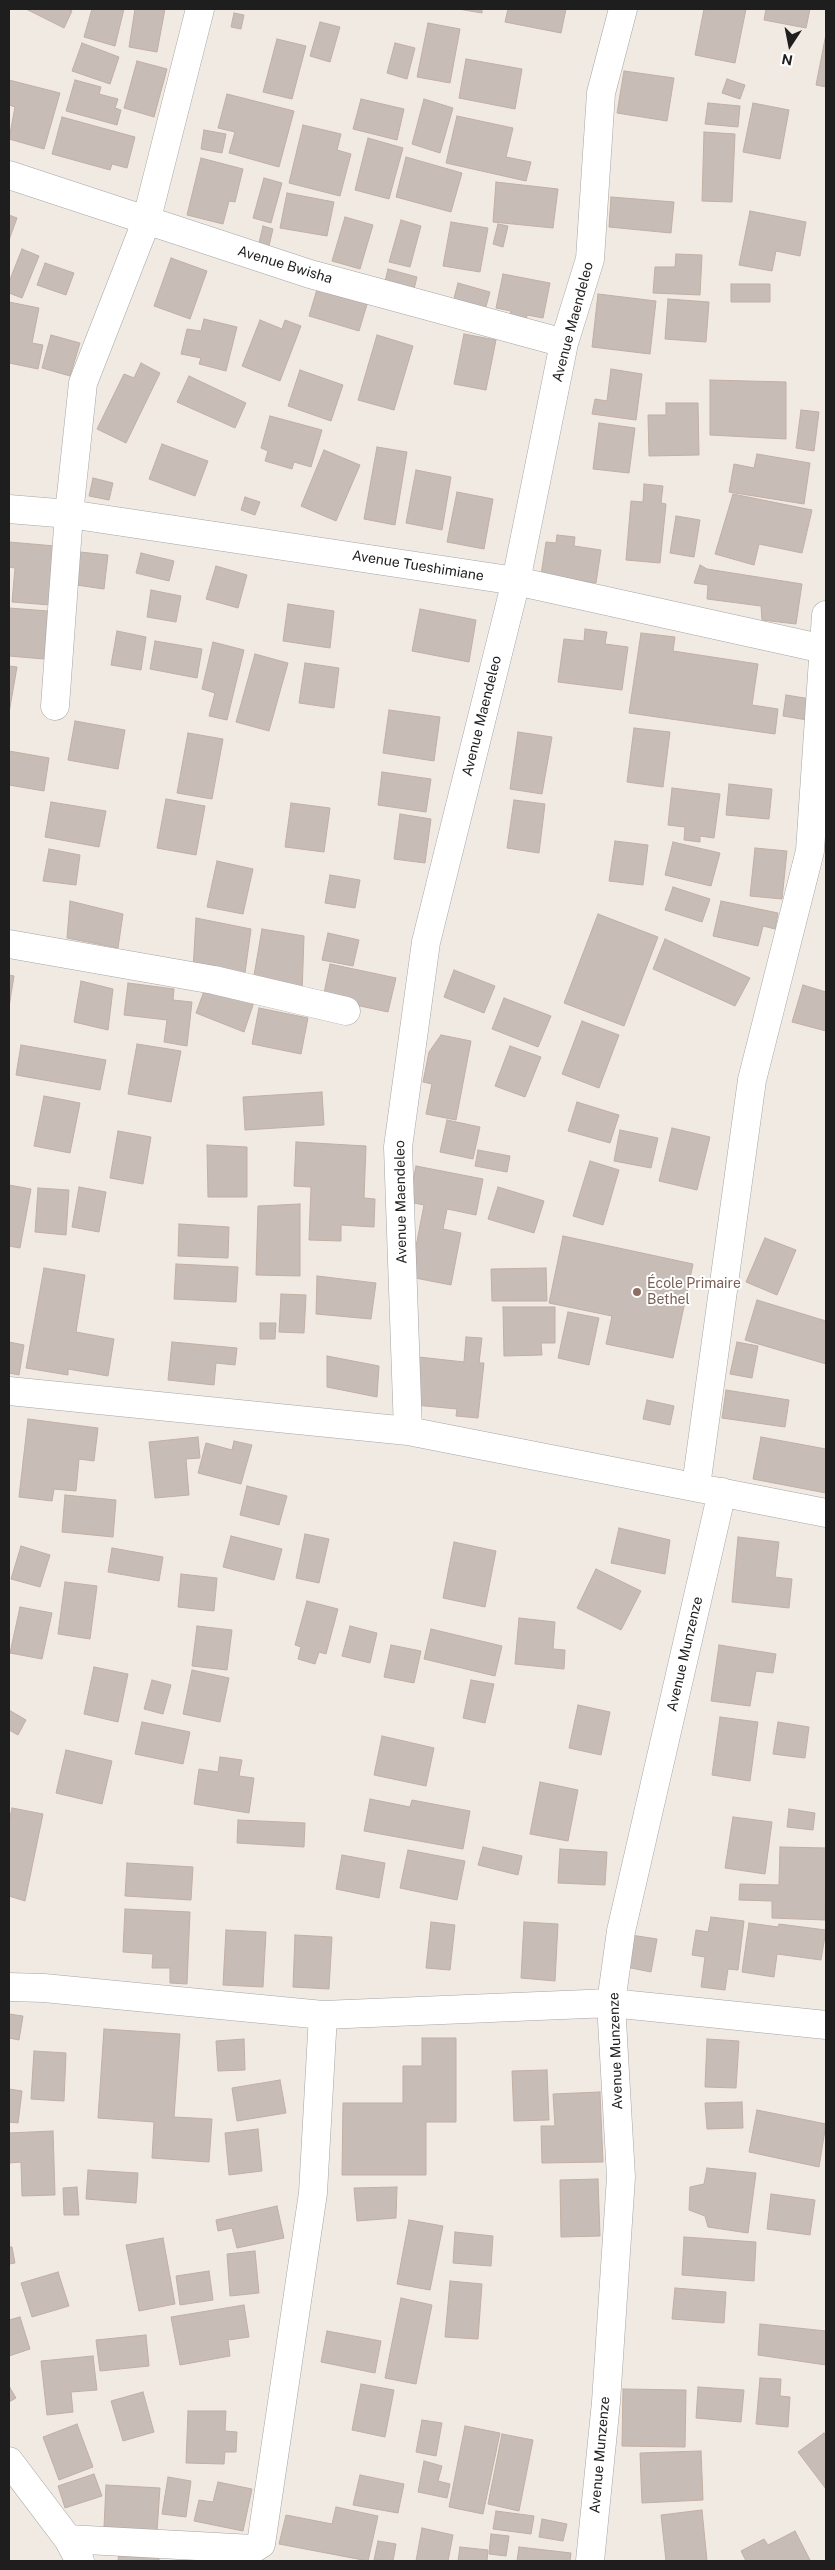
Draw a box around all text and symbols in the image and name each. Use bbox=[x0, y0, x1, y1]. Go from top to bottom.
north arrow bbox=[765, 20, 815, 70]
text: N bbox=[780, 51, 794, 69]
street label: Avenue Bwisha bbox=[236, 243, 334, 287]
street label: Avenue Maendeleo bbox=[549, 260, 597, 384]
street label: Avenue Tueshimiane bbox=[351, 547, 485, 585]
street label: Avenue Maendeleo bbox=[459, 654, 505, 778]
street label: Avenue Maendeleo bbox=[392, 1140, 410, 1264]
place label: École Primaire Bethel bbox=[647, 1276, 741, 1308]
marker: École Primaire Bethel bbox=[631, 1286, 643, 1298]
street label: Avenue Munzenze bbox=[664, 1595, 706, 1713]
street label: Avenue Munzenze bbox=[606, 1992, 626, 2110]
street label: Avenue Munzenze bbox=[587, 2396, 613, 2514]

